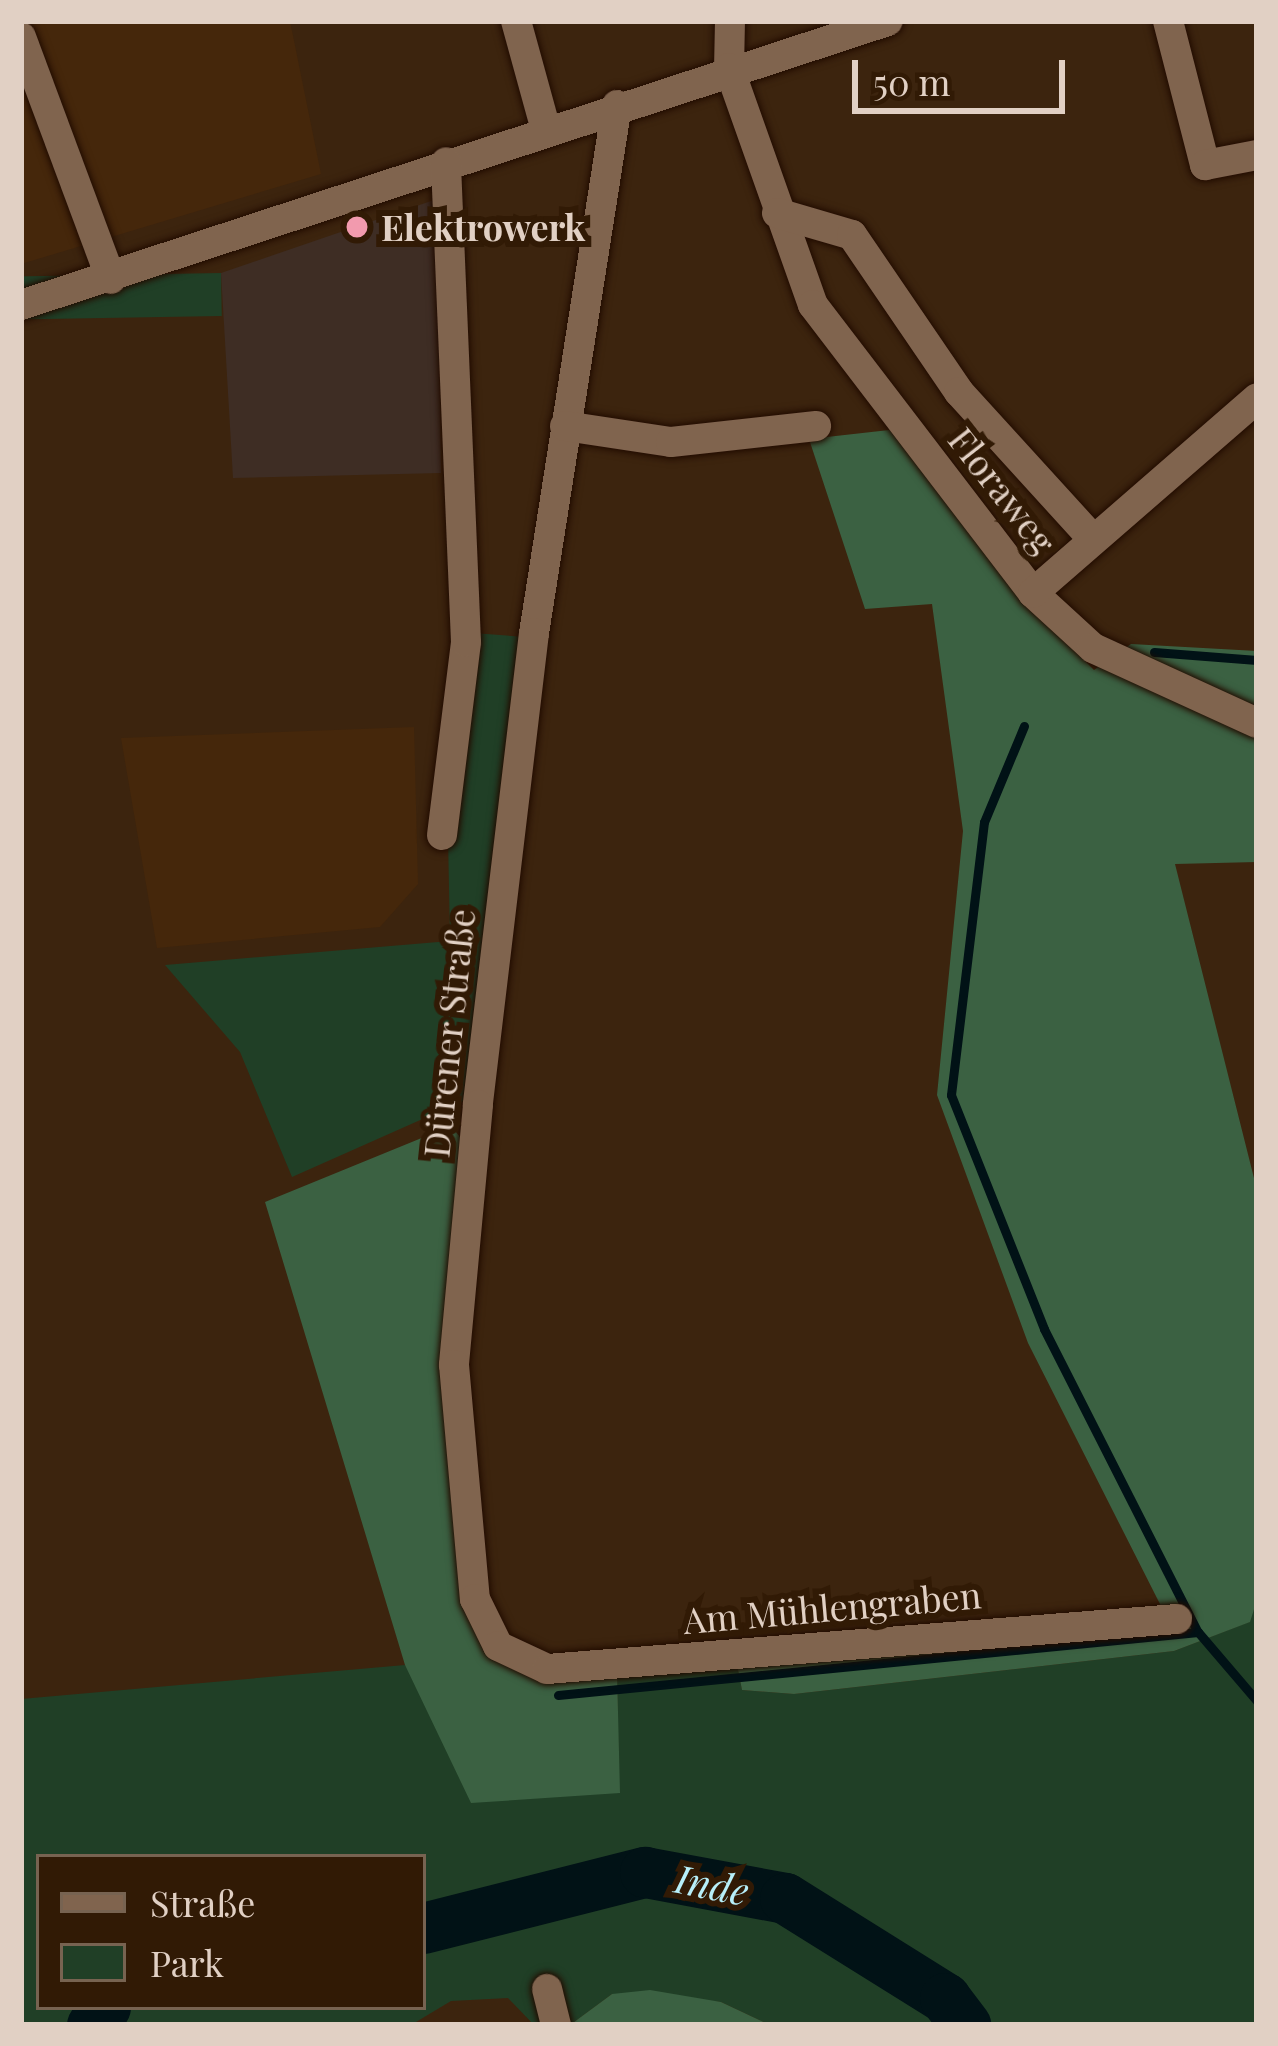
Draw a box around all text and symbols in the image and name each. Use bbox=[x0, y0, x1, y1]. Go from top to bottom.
scale bar bbox=[858, 36, 1071, 110]
text: 50 m bbox=[873, 57, 950, 105]
place label: Elektrowerk bbox=[381, 205, 585, 249]
marker: Elektrowerk bbox=[344, 214, 370, 240]
street label: Floraweg bbox=[940, 418, 1066, 562]
street label: Dürener Straße bbox=[413, 906, 483, 1160]
street label: Am Mühlengraben bbox=[681, 1572, 983, 1642]
legend bbox=[36, 1854, 426, 2010]
water label: Inde bbox=[671, 1854, 753, 1914]
text: Straße bbox=[150, 1878, 255, 1926]
text: Park bbox=[150, 1938, 224, 1986]

